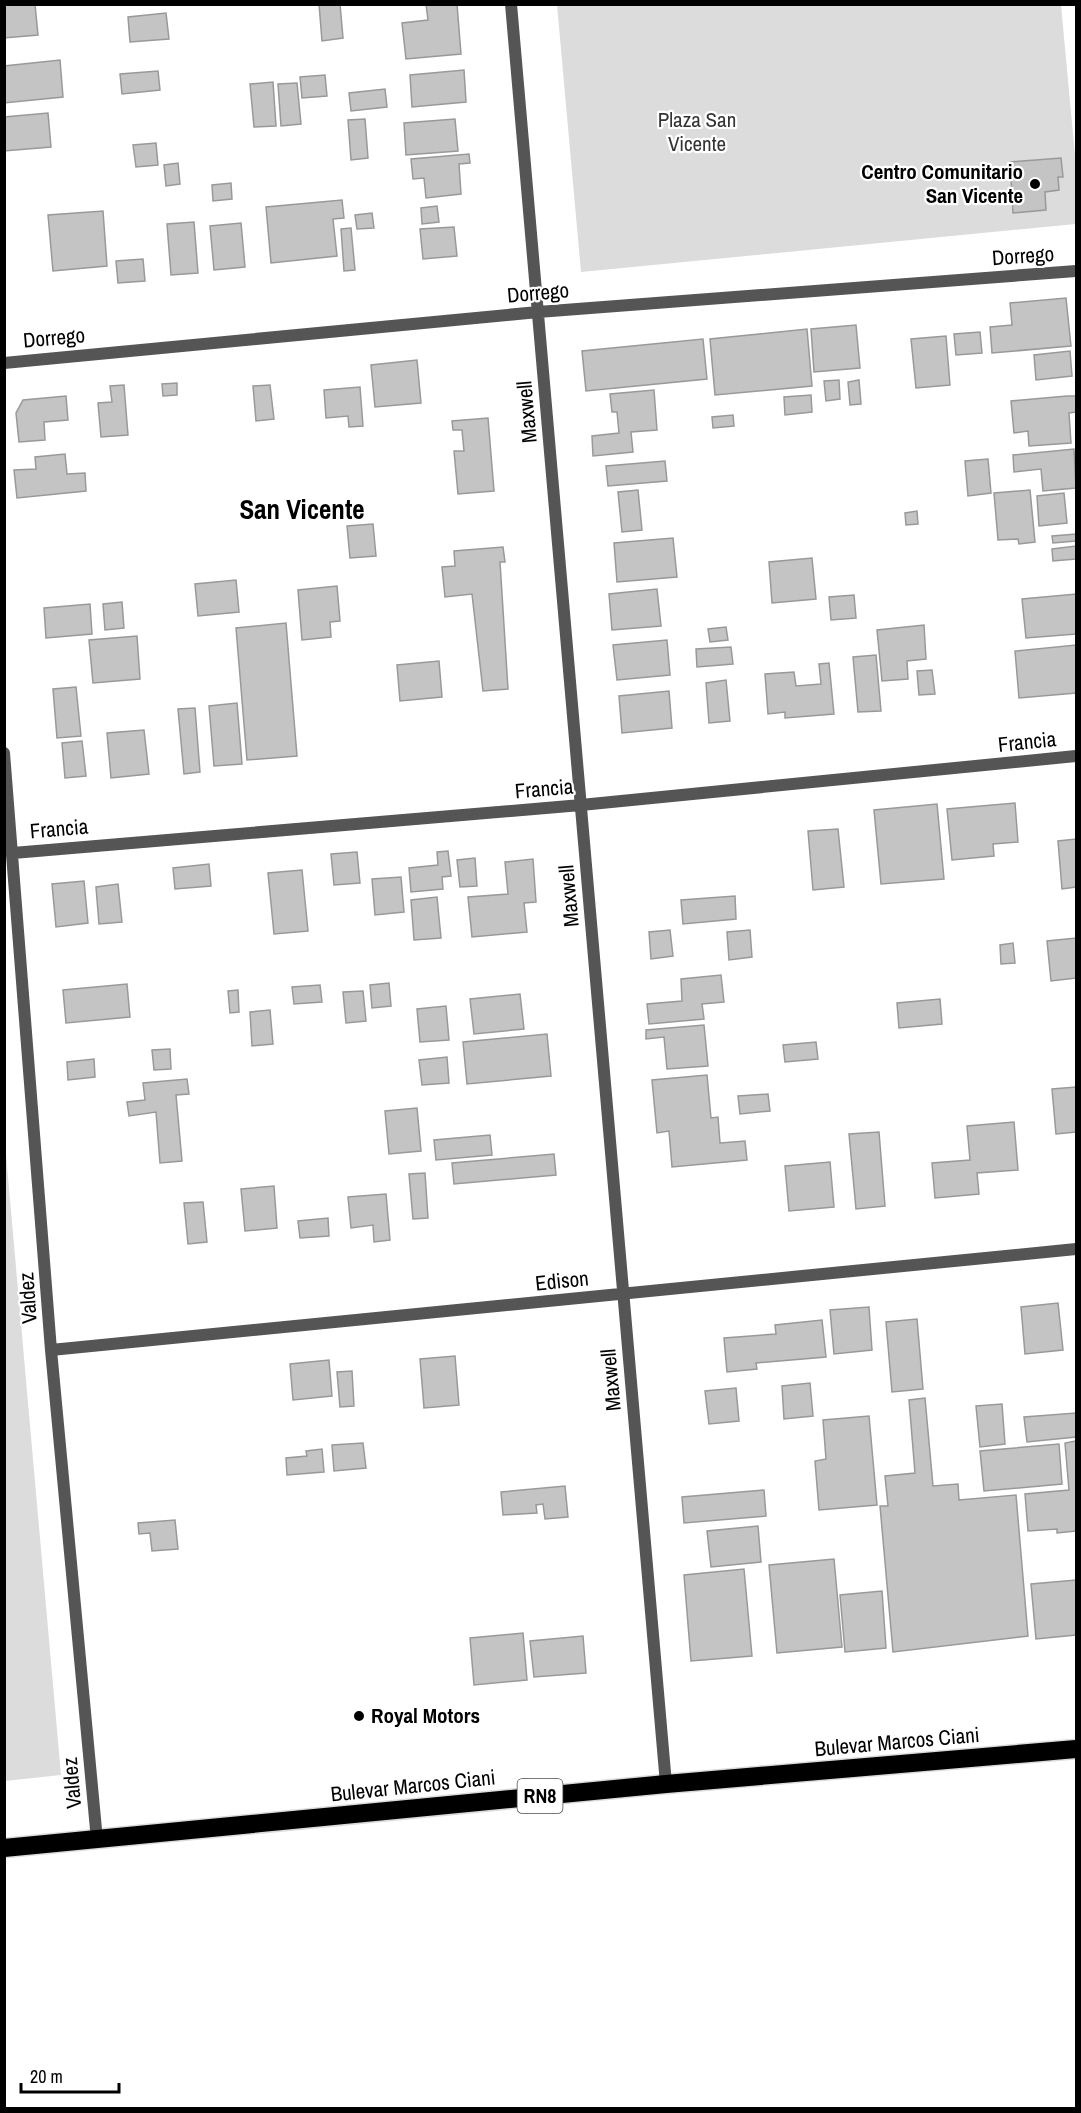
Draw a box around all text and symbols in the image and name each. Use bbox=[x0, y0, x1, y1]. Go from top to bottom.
park label: Plaza San Vicente bbox=[658, 105, 736, 158]
place label: Centro Comunitario San Vicente bbox=[861, 157, 1023, 210]
marker: Centro Comunitario San Vicente bbox=[1028, 177, 1042, 191]
street label: Dorrego bbox=[991, 239, 1055, 272]
street label: Dorrego bbox=[506, 275, 570, 310]
street label: Dorrego bbox=[22, 320, 86, 355]
street label: Maxwell bbox=[509, 380, 544, 444]
district label: San Vicente bbox=[239, 491, 365, 527]
street label: Francia bbox=[996, 724, 1058, 759]
street label: Francia bbox=[514, 771, 575, 805]
street label: Francia bbox=[29, 811, 90, 845]
street label: Maxwell bbox=[551, 864, 586, 928]
street label: Edison bbox=[534, 1263, 590, 1298]
street label: Valdez bbox=[11, 1271, 44, 1325]
street label: Maxwell bbox=[593, 1348, 628, 1412]
place label: Royal Motors bbox=[371, 1701, 480, 1730]
marker: Royal Motors bbox=[352, 1709, 366, 1723]
street label: Bulevar Marcos Ciani bbox=[813, 1720, 981, 1763]
street label: Valdez bbox=[55, 1756, 88, 1810]
street label: Bulevar Marcos Ciani bbox=[329, 1762, 497, 1809]
road number: RN8 bbox=[518, 1779, 562, 1813]
scale bar bbox=[21, 2056, 118, 2094]
text: 20 m bbox=[30, 2064, 63, 2089]

